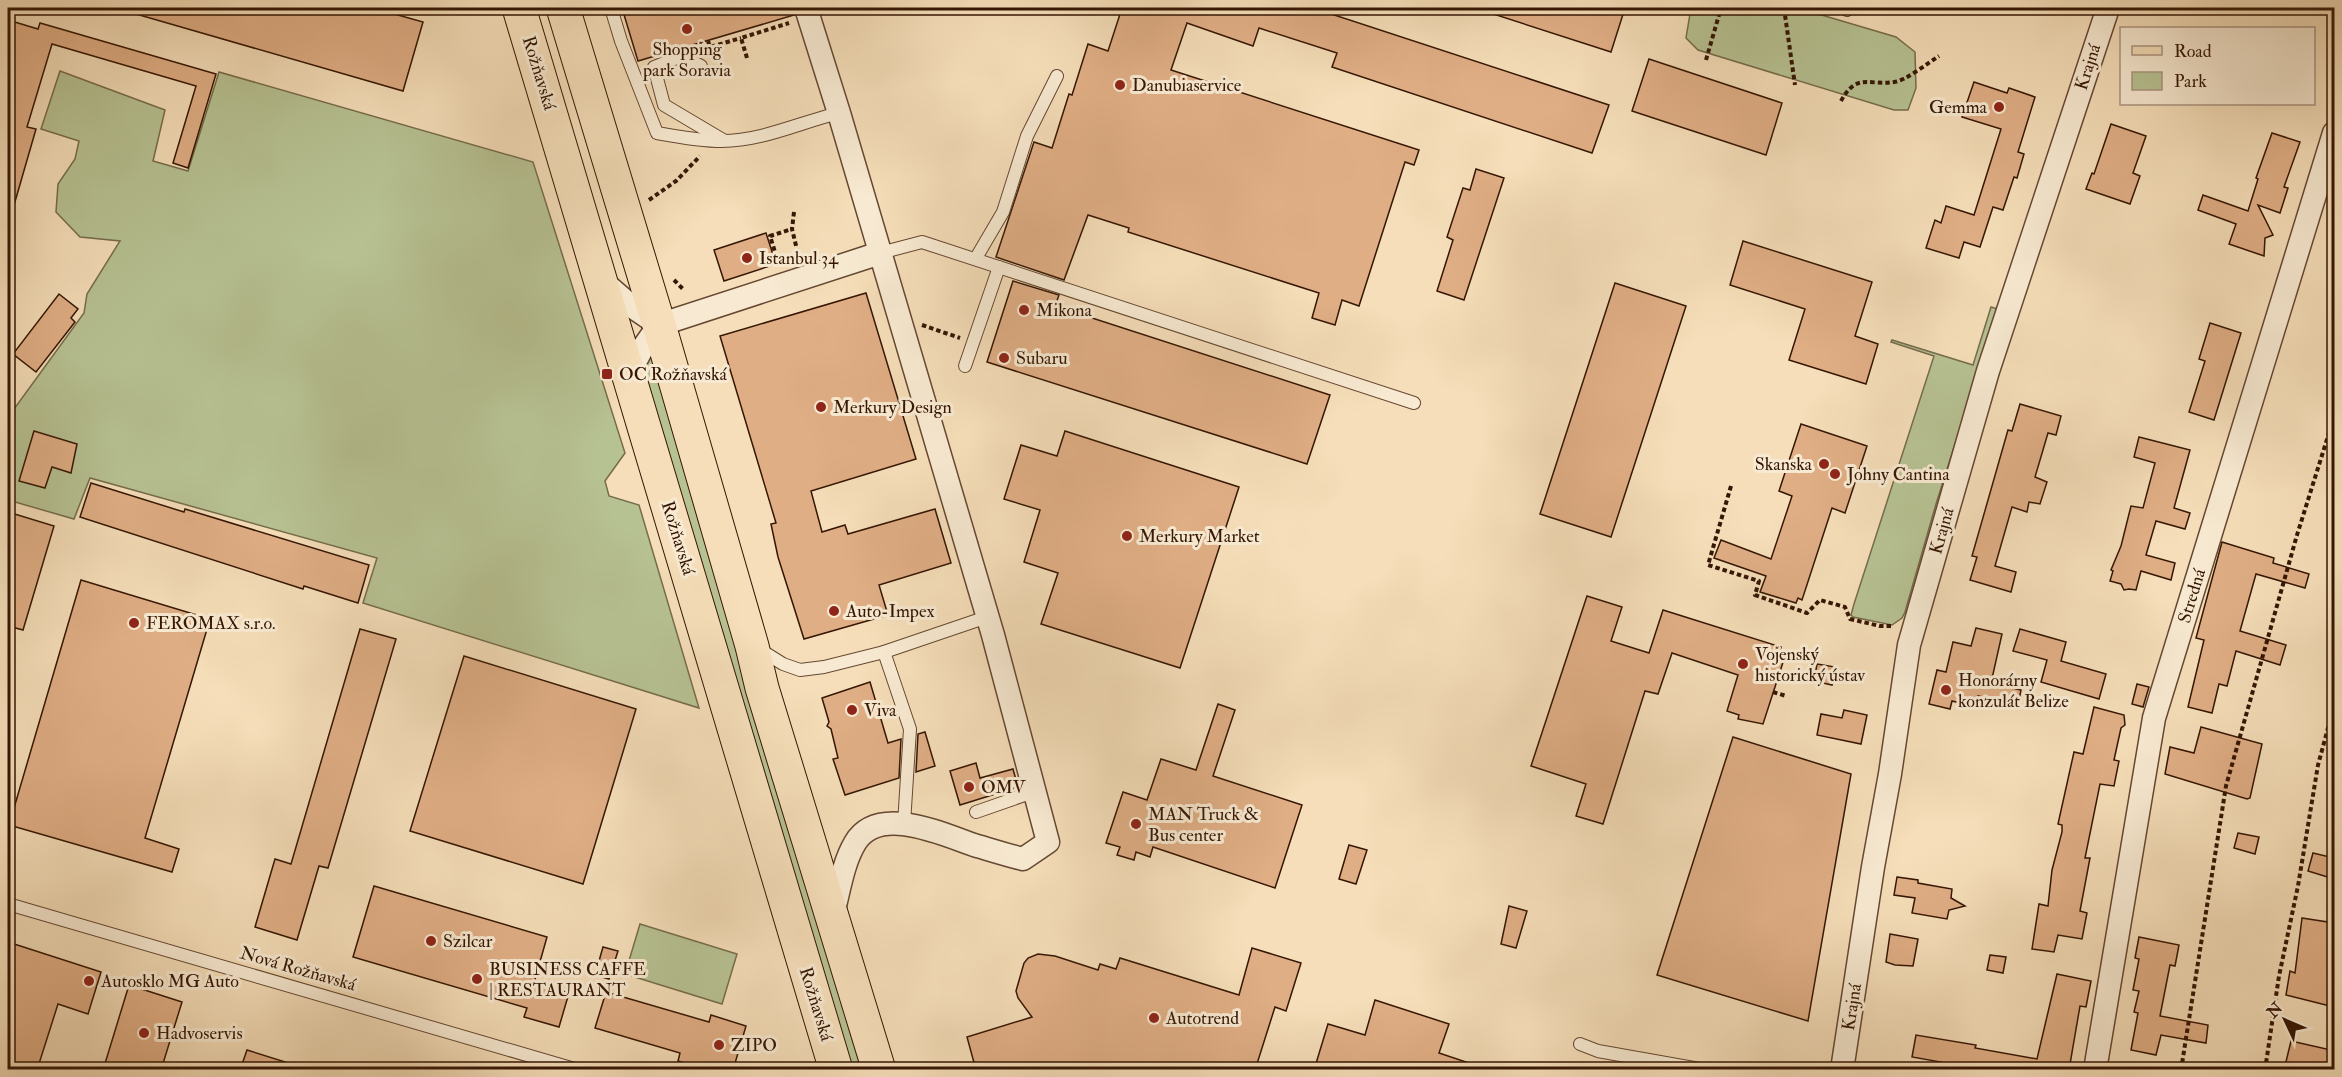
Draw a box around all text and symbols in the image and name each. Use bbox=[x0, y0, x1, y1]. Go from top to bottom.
marker: Shopping park Soravia bbox=[680, 22, 694, 36]
legend bbox=[2120, 27, 2315, 105]
street label: Rožňavská bbox=[517, 33, 561, 113]
place label: Shopping park Soravia bbox=[642, 38, 732, 82]
street label: Krajná bbox=[2070, 40, 2106, 93]
text: Road bbox=[2174, 40, 2212, 63]
text: Park bbox=[2174, 70, 2207, 93]
place label: Danubiaservice bbox=[1132, 74, 1242, 97]
marker: Danubiaservice bbox=[1113, 78, 1127, 92]
place label: Gemma bbox=[1929, 96, 1988, 119]
marker: Gemma bbox=[1992, 100, 2006, 114]
place label: Istanbul 34 bbox=[759, 247, 839, 270]
marker: Istanbul 34 bbox=[740, 251, 754, 265]
place label: Mikona bbox=[1036, 299, 1092, 322]
marker: Mikona bbox=[1017, 303, 1031, 317]
place label: Subaru bbox=[1016, 347, 1067, 370]
marker: Subaru bbox=[997, 351, 1011, 365]
place label: OC Rožňavská bbox=[619, 363, 727, 386]
marker: OC Rožňavská bbox=[600, 367, 614, 381]
place label: Merkury Design bbox=[833, 396, 952, 419]
marker: Merkury Design bbox=[814, 400, 828, 414]
place label: Skanska bbox=[1755, 453, 1813, 476]
marker: Skanska bbox=[1817, 457, 1831, 471]
place label: Johny Cantina bbox=[1846, 463, 1950, 486]
marker: Johny Cantina bbox=[1828, 467, 1842, 481]
street label: Rožňavská bbox=[656, 498, 700, 578]
street label: Krajná bbox=[1924, 504, 1960, 557]
place label: Merkury Market bbox=[1139, 525, 1260, 548]
marker: Merkury Market bbox=[1120, 529, 1134, 543]
street label: Stredná bbox=[2173, 566, 2211, 626]
place label: Auto-Impex bbox=[845, 600, 934, 623]
marker: Auto-Impex bbox=[827, 604, 841, 618]
place label: FEROMAX s.r.o. bbox=[146, 612, 276, 635]
marker: FEROMAX s.r.o. bbox=[127, 616, 141, 630]
place label: Vojenský historický ústav bbox=[1755, 643, 1865, 687]
marker: Vojenský historický ústav bbox=[1736, 657, 1750, 671]
place label: Honorárny konzulát Belize bbox=[1958, 669, 2069, 713]
marker: Honorárny konzulát Belize bbox=[1939, 683, 1953, 697]
place label: Viva bbox=[864, 699, 897, 722]
marker: Viva bbox=[845, 703, 859, 717]
place label: OMV bbox=[981, 776, 1027, 799]
marker: OMV bbox=[962, 780, 976, 794]
place label: MAN Truck & Bus center bbox=[1148, 803, 1259, 847]
marker: MAN Truck & Bus center bbox=[1129, 817, 1143, 831]
place label: Szilcar bbox=[443, 930, 493, 953]
marker: Szilcar bbox=[424, 934, 438, 948]
street label: Nová Rožňavská bbox=[237, 941, 359, 997]
place label: BUSINESS CAFFE | RESTAURANT bbox=[489, 958, 646, 1002]
street label: Rožňavská bbox=[794, 964, 838, 1044]
place label: Autosklo MG Auto bbox=[100, 970, 239, 993]
marker: BUSINESS CAFFE | RESTAURANT bbox=[470, 972, 484, 986]
marker: Autosklo MG Auto bbox=[82, 974, 96, 988]
street label: Krajná bbox=[1837, 981, 1867, 1032]
north arrow bbox=[2255, 990, 2315, 1050]
text: N bbox=[2262, 998, 2288, 1023]
place label: Autotrend bbox=[1165, 1007, 1239, 1030]
marker: Autotrend bbox=[1147, 1011, 1161, 1025]
place label: Hadvoservis bbox=[156, 1022, 243, 1045]
marker: Hadvoservis bbox=[137, 1026, 151, 1040]
place label: ZIPO bbox=[731, 1034, 777, 1057]
marker: ZIPO bbox=[712, 1038, 726, 1052]

